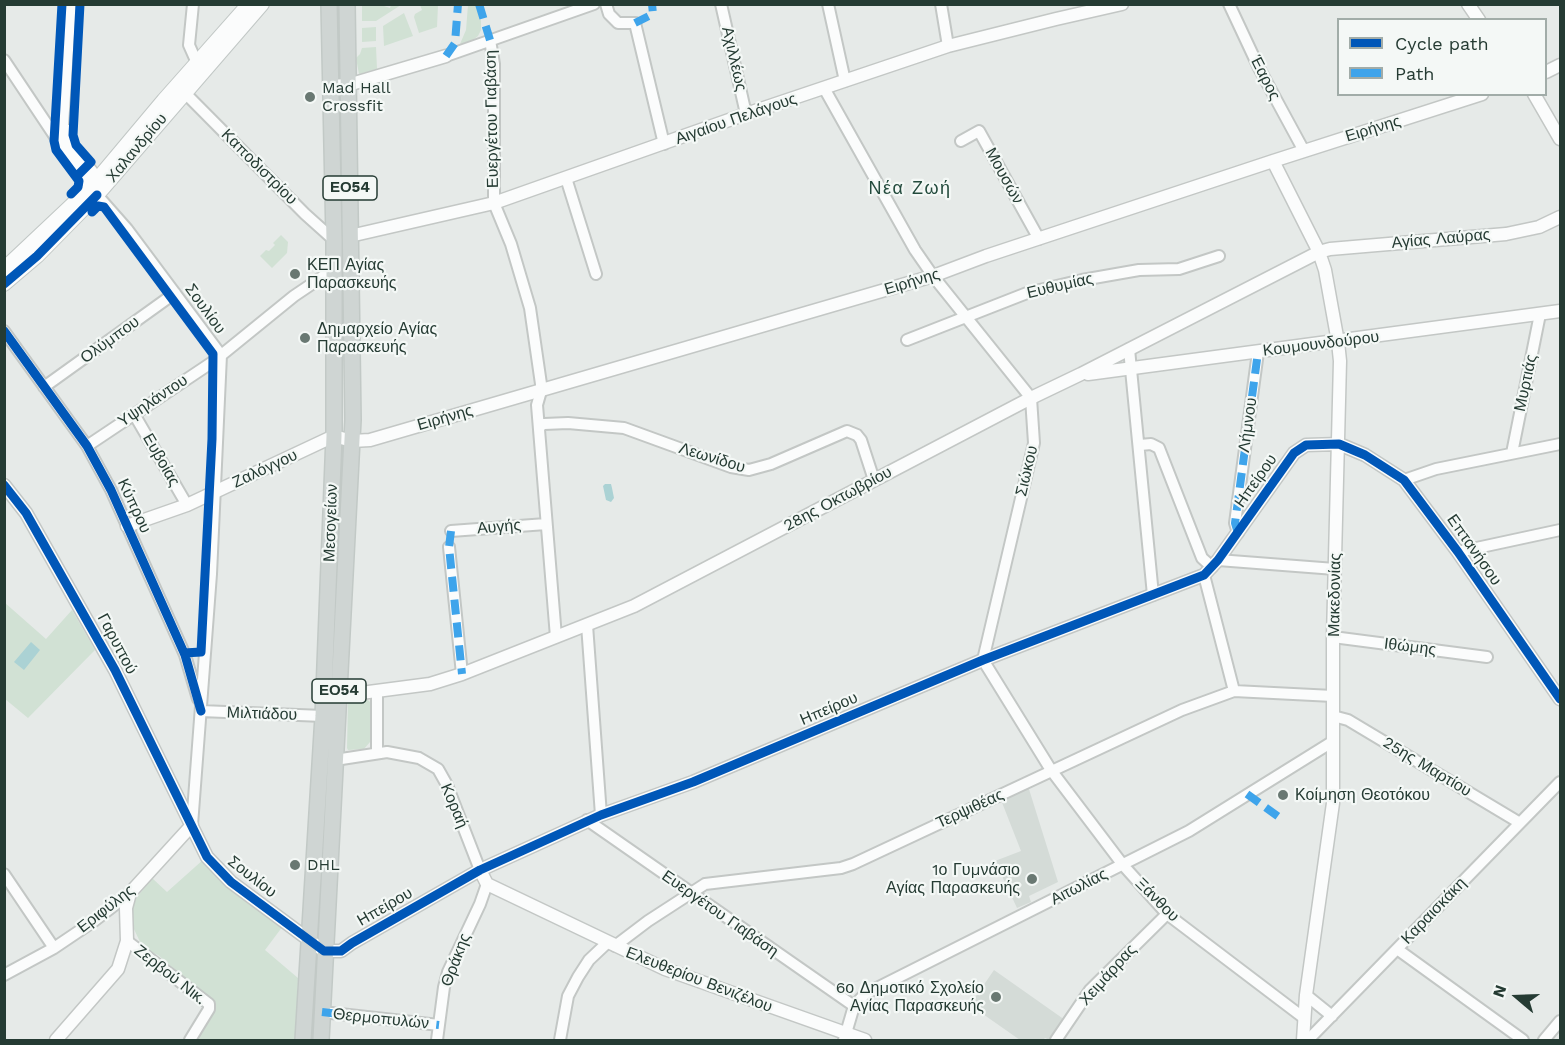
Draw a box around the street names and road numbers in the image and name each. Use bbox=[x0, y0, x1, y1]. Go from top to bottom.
street label: Αχιλλέως bbox=[717, 25, 751, 93]
street label: Ευεργέτου Γιαβάση bbox=[481, 50, 503, 188]
street label: Έαρος bbox=[1246, 52, 1284, 104]
street label: Αιγαίου Πελάγους bbox=[673, 89, 799, 149]
street label: Χαλανδρίου bbox=[103, 110, 171, 186]
street label: Ειρήνης bbox=[1343, 112, 1403, 146]
street label: Καποδιστρίου bbox=[217, 125, 301, 209]
street label: Μουσών bbox=[981, 145, 1027, 207]
road number: ΕΟ54 bbox=[323, 176, 377, 200]
street label: Αγίας Λαύρας bbox=[1391, 225, 1491, 253]
street label: Ειρήνης bbox=[882, 265, 942, 299]
street label: Ευθυμίας bbox=[1025, 269, 1095, 303]
street label: Σουλίου bbox=[181, 280, 229, 338]
street label: Ολύμπου bbox=[77, 312, 143, 368]
street label: Κουμουνδούρου bbox=[1262, 327, 1380, 361]
street label: Μυρτιάς bbox=[1511, 353, 1541, 413]
street label: Υψηλάντου bbox=[115, 371, 191, 431]
street label: Λήμνου bbox=[1235, 396, 1261, 454]
street label: Ειρήνης bbox=[415, 401, 475, 435]
street label: Ευβοίας bbox=[138, 430, 184, 490]
street label: Λεωνίδου bbox=[676, 439, 748, 477]
street label: Σιώκου bbox=[1012, 444, 1042, 498]
street label: Ζαλόγγου bbox=[230, 446, 300, 492]
street label: Ηπείρου bbox=[1231, 451, 1281, 511]
street label: 28ης Οκτωβρίου bbox=[781, 462, 895, 536]
street label: Κύπρου bbox=[113, 476, 155, 536]
street label: Μεσογείων bbox=[320, 483, 342, 563]
street label: Επτανήσου bbox=[1443, 511, 1505, 589]
street label: Αυγής bbox=[476, 516, 522, 538]
street label: Μακεδονίας bbox=[1325, 553, 1345, 637]
street label: Γαρυττού bbox=[93, 610, 141, 678]
street label: Ιθώμης bbox=[1383, 634, 1437, 660]
road number: ΕΟ54 bbox=[312, 679, 366, 703]
street label: Ηπείρου bbox=[797, 688, 861, 730]
street label: Μιλτιάδου bbox=[226, 703, 298, 725]
street label: 25ης Μαρτίου bbox=[1379, 733, 1475, 801]
street label: Κοραή bbox=[436, 781, 472, 831]
street label: Τερψιθέας bbox=[933, 785, 1007, 833]
street label: Σουλίου bbox=[224, 852, 280, 902]
street label: Αιτωλίας bbox=[1047, 865, 1111, 909]
street label: Ευεργέτου Γιαβάση bbox=[658, 867, 782, 961]
street label: Ξάνθου bbox=[1131, 874, 1183, 926]
street label: Καραισκάκη bbox=[1397, 874, 1471, 948]
street label: Εριφύλης bbox=[74, 881, 138, 937]
street label: Ηπείρου bbox=[354, 883, 416, 931]
street label: Θράκης bbox=[437, 931, 475, 989]
street label: Χειμάρρας bbox=[1076, 940, 1140, 1010]
street label: Ζερβού Νικ. bbox=[130, 941, 210, 1009]
street label: Ελευθερίου Βενιζέλου bbox=[623, 943, 775, 1017]
street label: Θερμοπυλών bbox=[332, 1004, 430, 1034]

